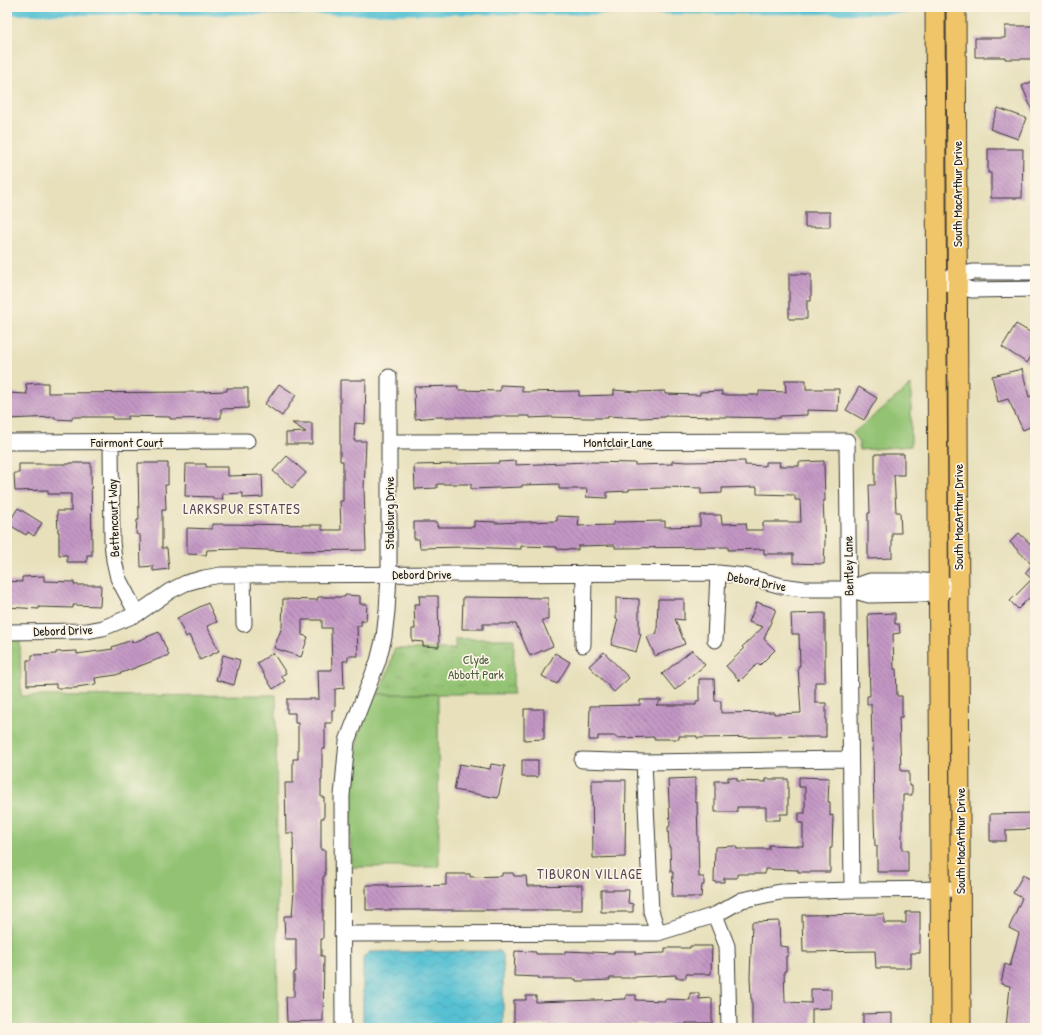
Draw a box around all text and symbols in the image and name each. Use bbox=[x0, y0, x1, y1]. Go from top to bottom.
street label: South MacArthur Drive bbox=[948, 141, 966, 247]
street label: Fairmont Court bbox=[90, 433, 164, 451]
street label: Montclair Lane bbox=[584, 433, 652, 451]
street label: South MacArthur Drive bbox=[949, 464, 967, 570]
street label: Stalsburg Drive bbox=[380, 477, 398, 549]
street label: Bettencourt Way bbox=[103, 478, 123, 557]
district label: LARKSPUR ESTATES bbox=[183, 499, 301, 518]
street label: Bentley Lane bbox=[838, 536, 858, 596]
street label: Debord Drive bbox=[392, 565, 452, 583]
street label: Debord Drive bbox=[726, 566, 788, 596]
street label: Debord Drive bbox=[33, 620, 93, 640]
park label: Clyde Abbott Park bbox=[448, 650, 505, 683]
street label: South MacArthur Drive bbox=[951, 788, 969, 894]
district label: TIBURON VILLAGE bbox=[537, 864, 643, 883]

